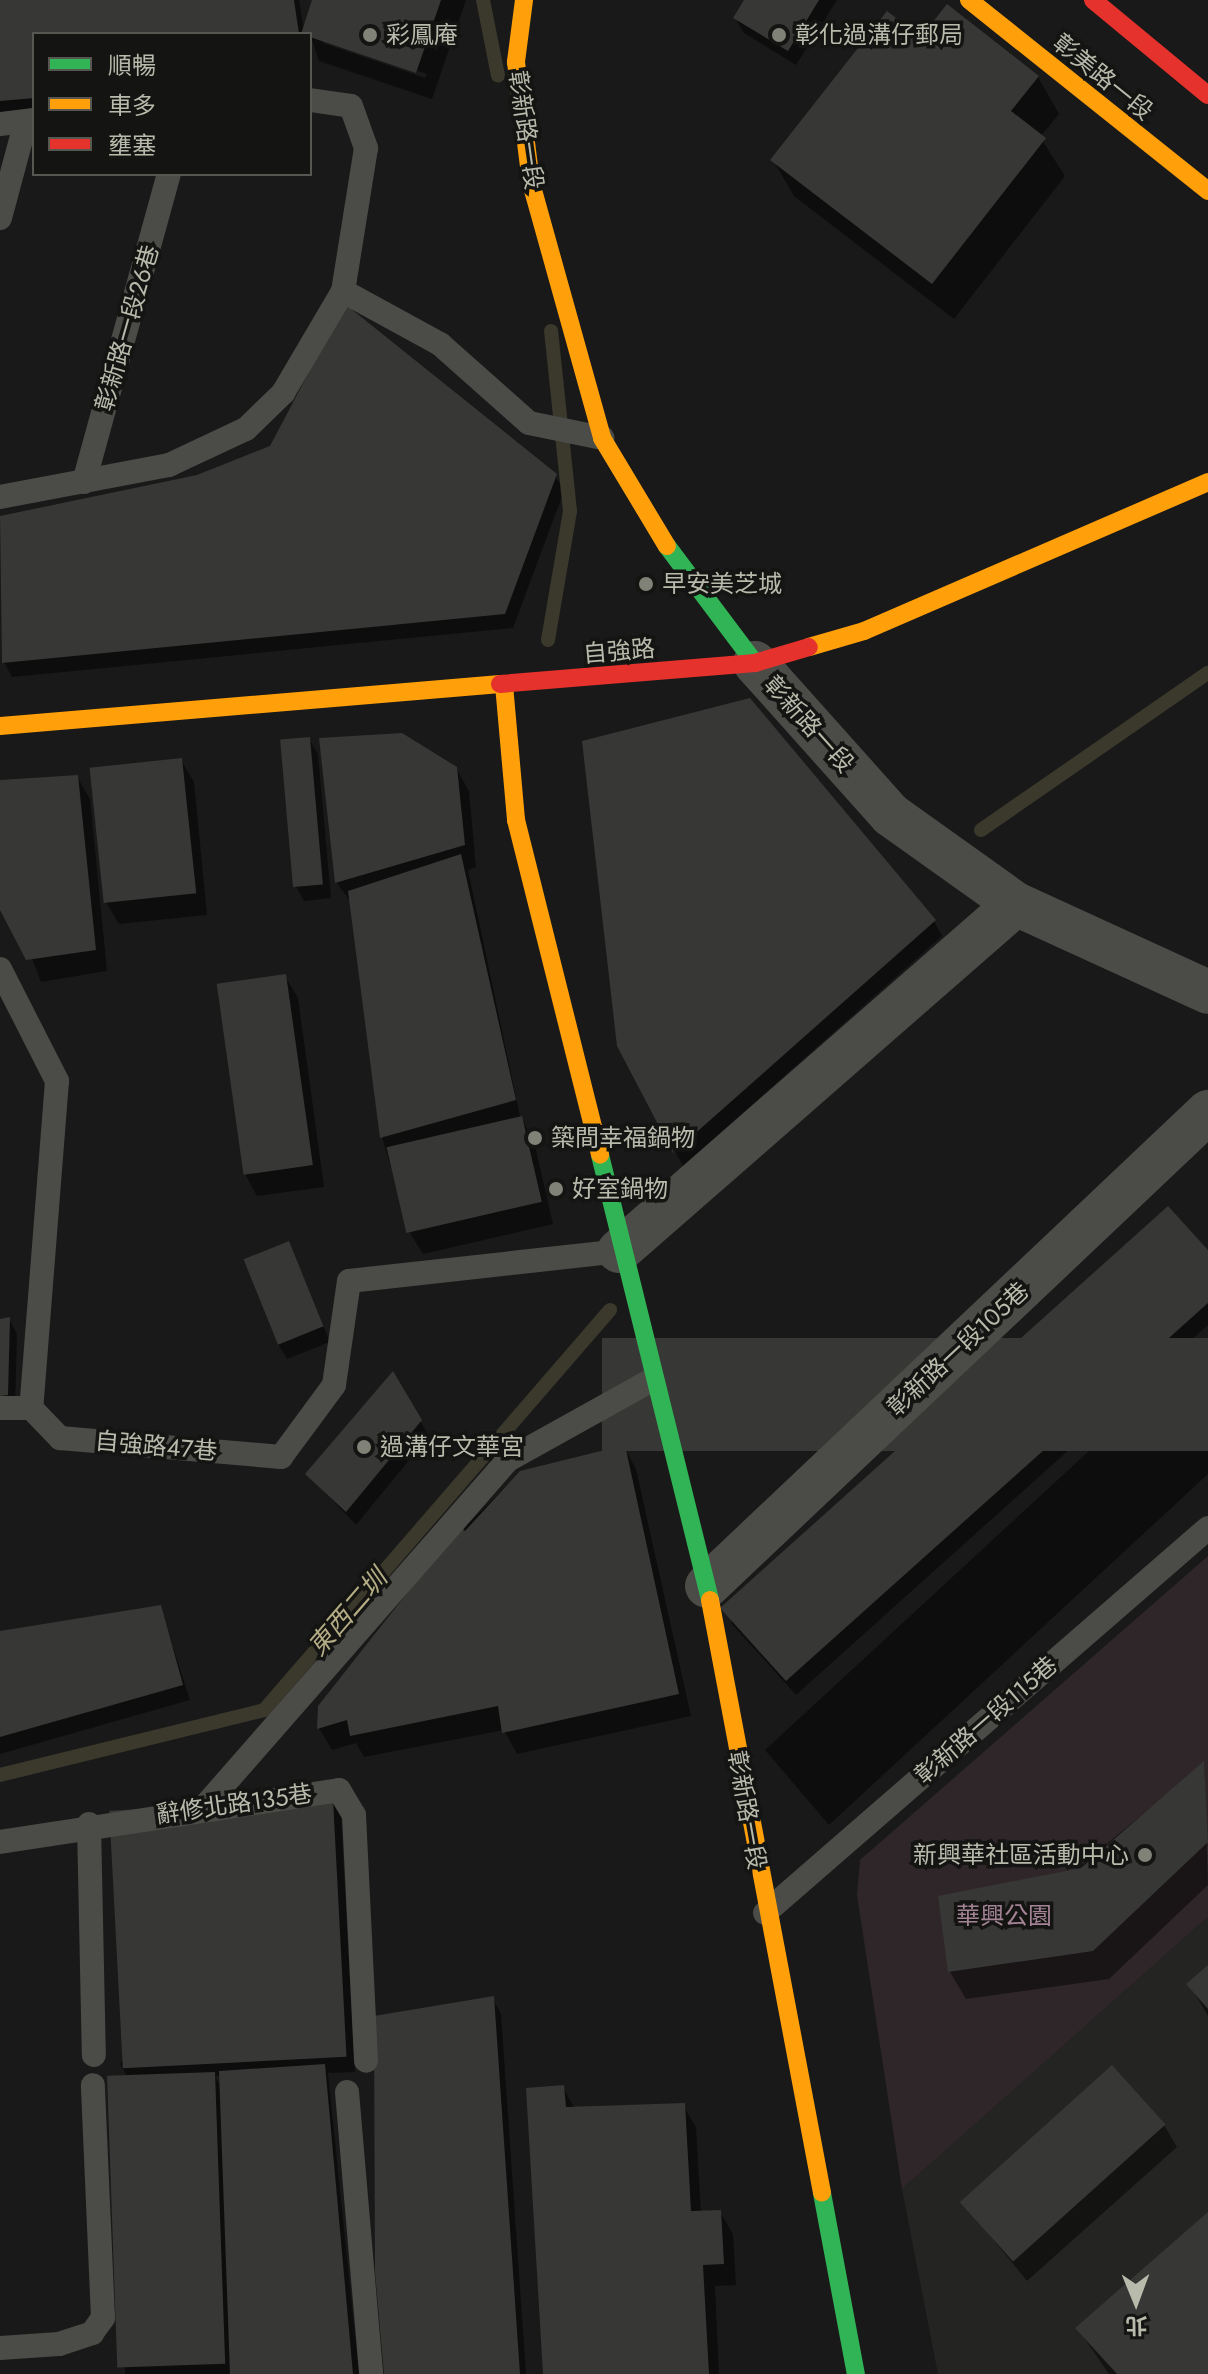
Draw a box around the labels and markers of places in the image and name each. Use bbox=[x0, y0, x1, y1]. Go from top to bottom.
place label: 彩鳳庵 bbox=[386, 21, 458, 49]
place label: 彰化過溝仔郵局 bbox=[795, 21, 963, 49]
marker: 彩鳳庵 bbox=[361, 26, 379, 44]
marker: 彰化過溝仔郵局 bbox=[770, 26, 788, 44]
place label: 早安美芝城 bbox=[662, 570, 782, 598]
marker: 早安美芝城 bbox=[637, 575, 655, 593]
place label: 築間幸福鍋物 bbox=[551, 1124, 695, 1152]
marker: 築間幸福鍋物 bbox=[526, 1129, 544, 1147]
place label: 好室鍋物 bbox=[572, 1175, 668, 1203]
marker: 好室鍋物 bbox=[547, 1180, 565, 1198]
place label: 過溝仔文華宮 bbox=[380, 1433, 524, 1461]
marker: 過溝仔文華宮 bbox=[355, 1438, 373, 1456]
place label: 新興華社區活動中心 bbox=[913, 1841, 1129, 1869]
marker: 新興華社區活動中心 bbox=[1136, 1846, 1154, 1864]

